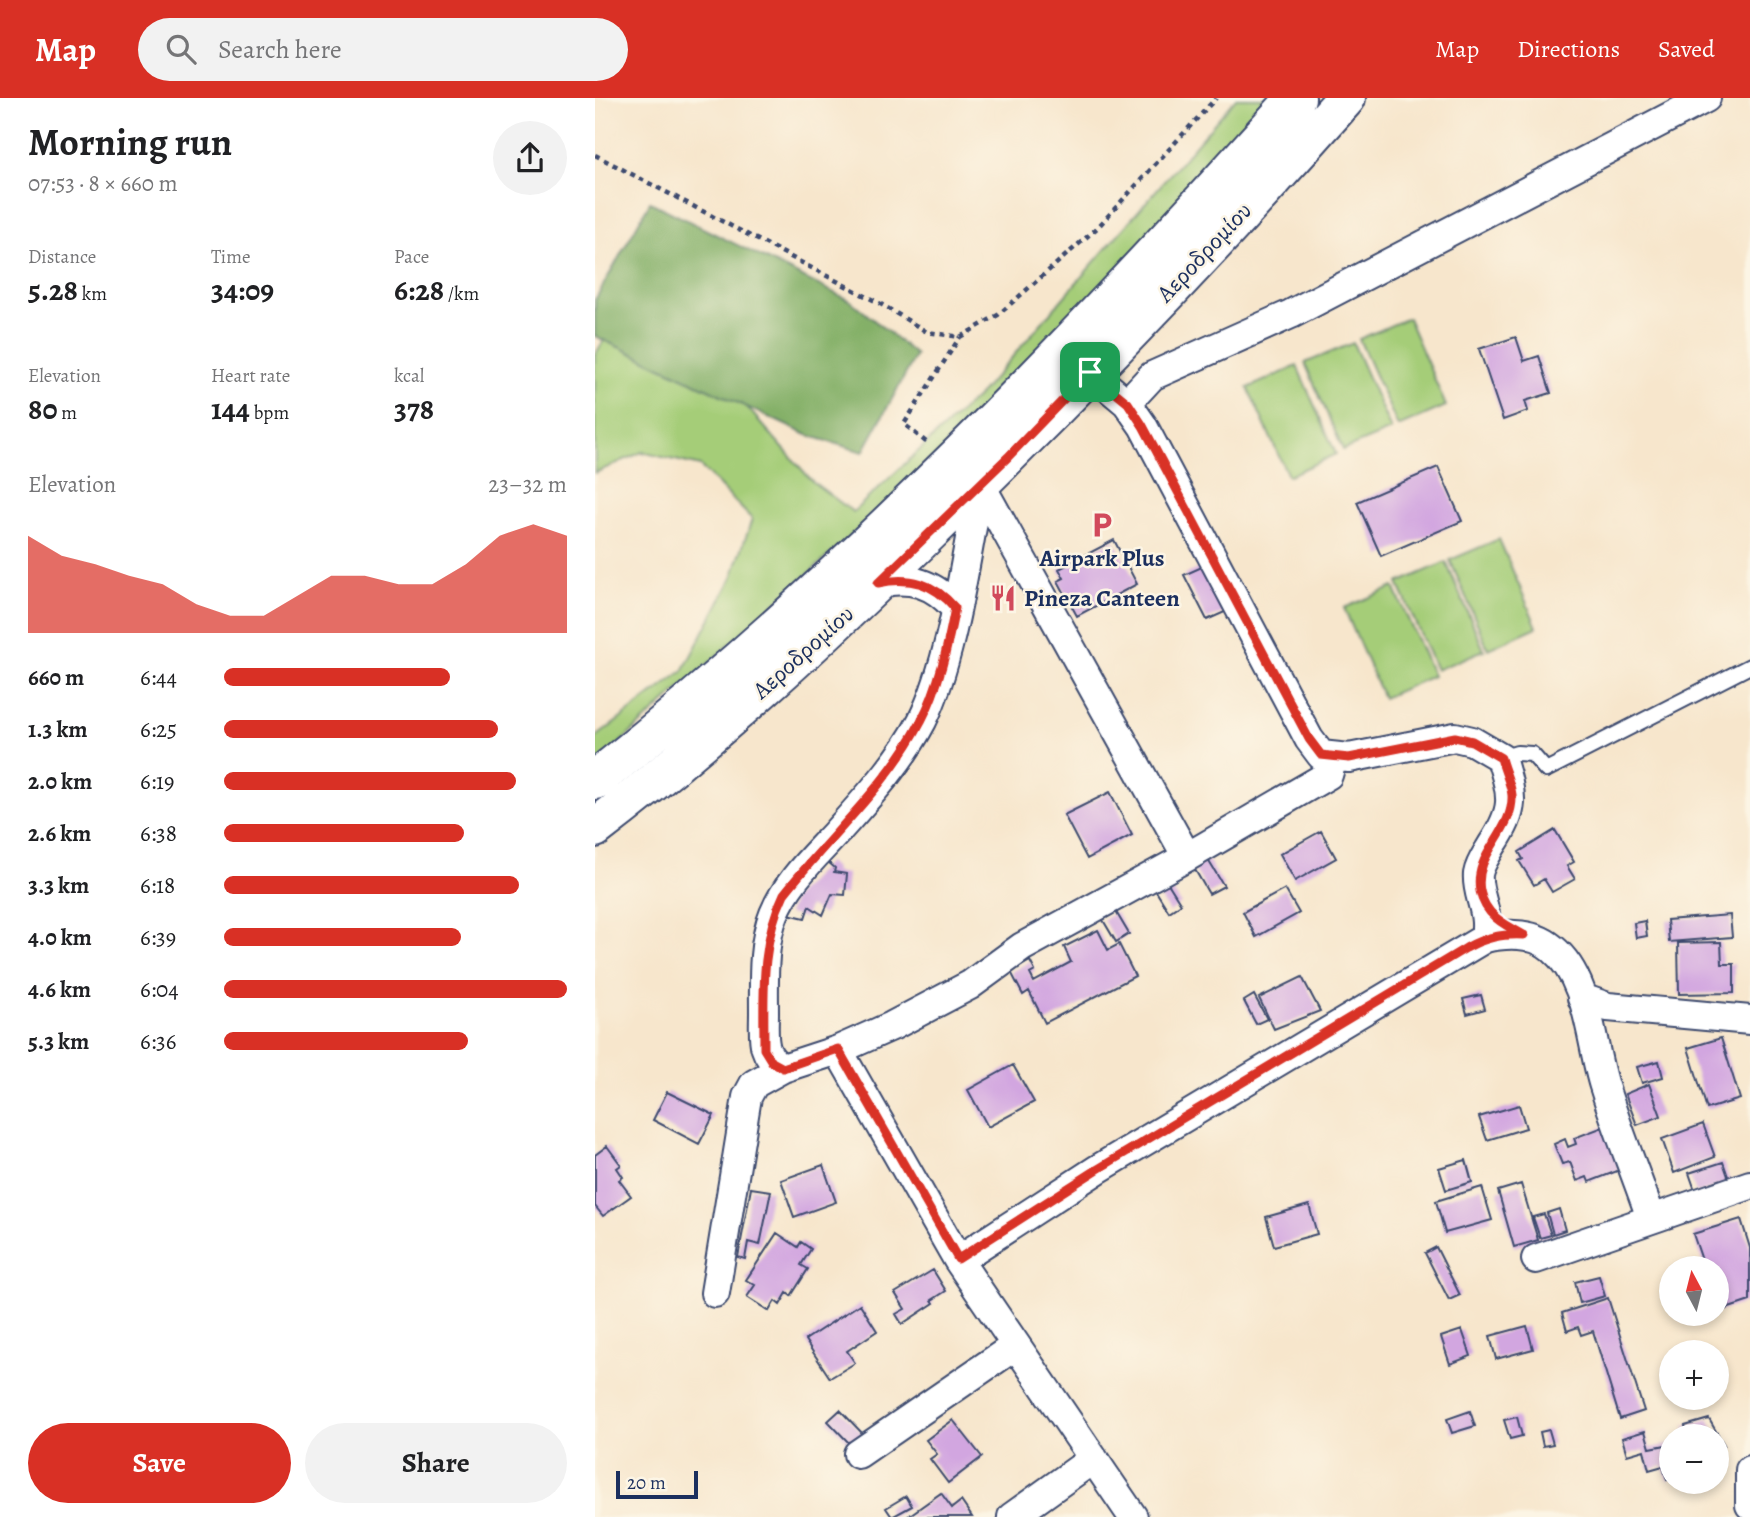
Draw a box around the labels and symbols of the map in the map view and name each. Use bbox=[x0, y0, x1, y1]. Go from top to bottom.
street label: Αεροδρομίου bbox=[1149, 195, 1259, 310]
pin bbox=[1060, 342, 1120, 402]
parking icon: Airpark Plus bbox=[1087, 510, 1117, 540]
place label: Airpark Plus bbox=[1038, 542, 1165, 574]
place label: Pineza Canteen bbox=[1024, 582, 1180, 614]
restaurant icon: Pineza Canteen bbox=[988, 583, 1018, 613]
street label: Αεροδρομίου bbox=[745, 598, 861, 707]
north arrow bbox=[1659, 1256, 1729, 1326]
scale bar bbox=[616, 1468, 698, 1500]

